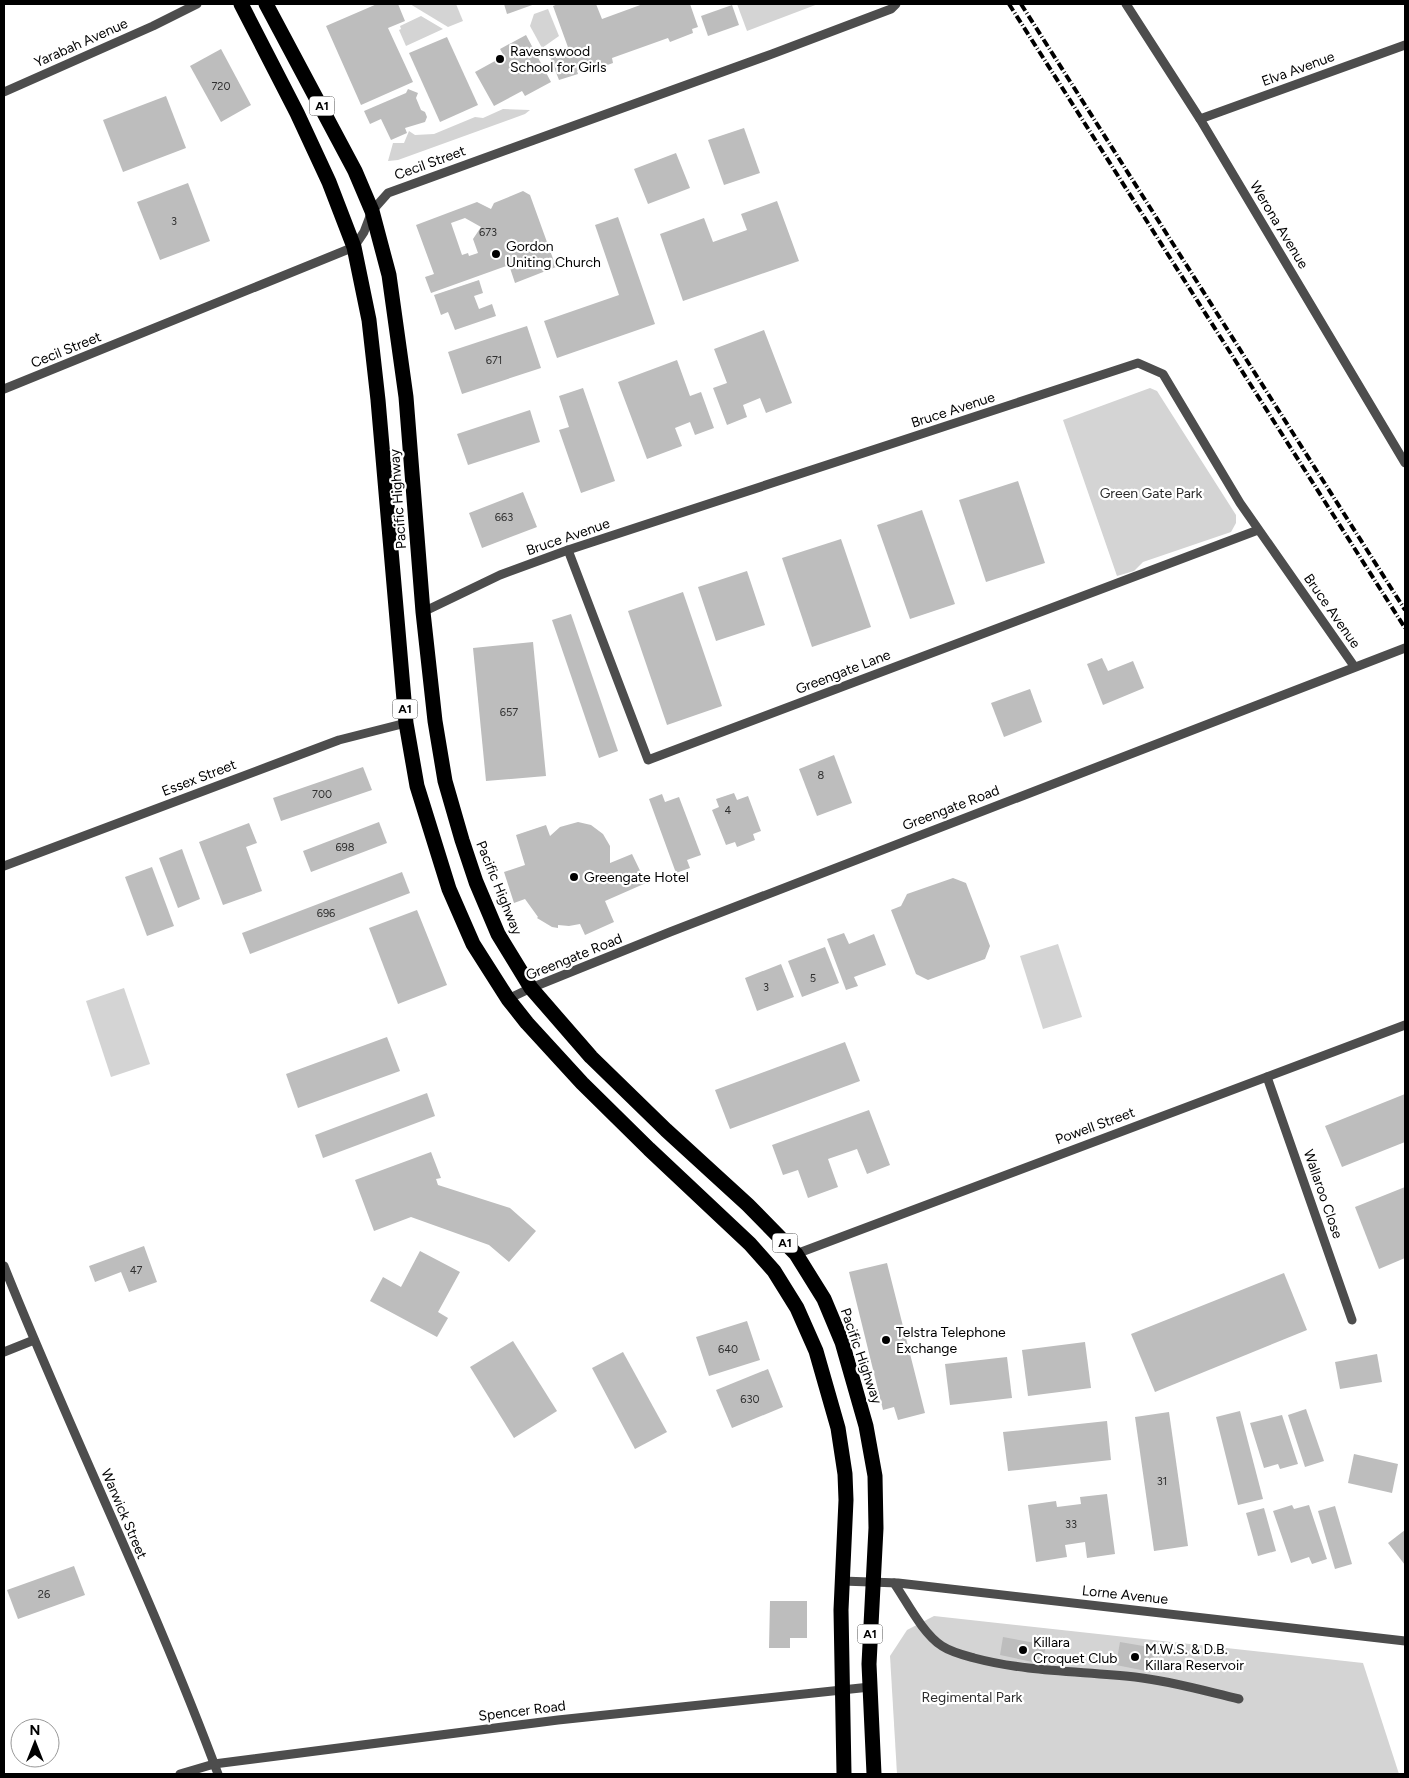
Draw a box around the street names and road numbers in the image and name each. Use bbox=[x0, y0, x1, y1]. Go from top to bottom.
street label: Yarabah Avenue bbox=[32, 15, 131, 71]
street label: Elva Avenue bbox=[1259, 48, 1337, 90]
road number: A1 bbox=[310, 96, 334, 115]
street label: Cecil Street bbox=[392, 142, 468, 184]
street label: Werona Avenue bbox=[1246, 178, 1312, 272]
street label: Cecil Street bbox=[28, 328, 104, 372]
street label: Bruce Avenue bbox=[909, 388, 997, 432]
street label: Pacific Highway bbox=[386, 448, 410, 550]
street label: Bruce Avenue bbox=[524, 515, 612, 559]
street label: Bruce Avenue bbox=[1300, 570, 1364, 652]
street label: Greengate Lane bbox=[793, 646, 893, 698]
road number: A1 bbox=[392, 700, 418, 719]
street label: Essex Street bbox=[159, 756, 239, 800]
street label: Greengate Road bbox=[900, 782, 1002, 834]
street label: Pacific Highway bbox=[472, 838, 526, 938]
street label: Greengate Road bbox=[523, 930, 625, 984]
street label: Powell Street bbox=[1053, 1104, 1137, 1148]
street label: Wallaroo Close bbox=[1300, 1147, 1346, 1241]
road number: A1 bbox=[772, 1234, 798, 1252]
street label: Pacific Highway bbox=[837, 1306, 886, 1407]
street label: Warwick Street bbox=[97, 1466, 151, 1562]
street label: Lorne Avenue bbox=[1081, 1582, 1169, 1608]
road number: A1 bbox=[858, 1625, 882, 1644]
street label: Spencer Road bbox=[477, 1697, 567, 1725]

